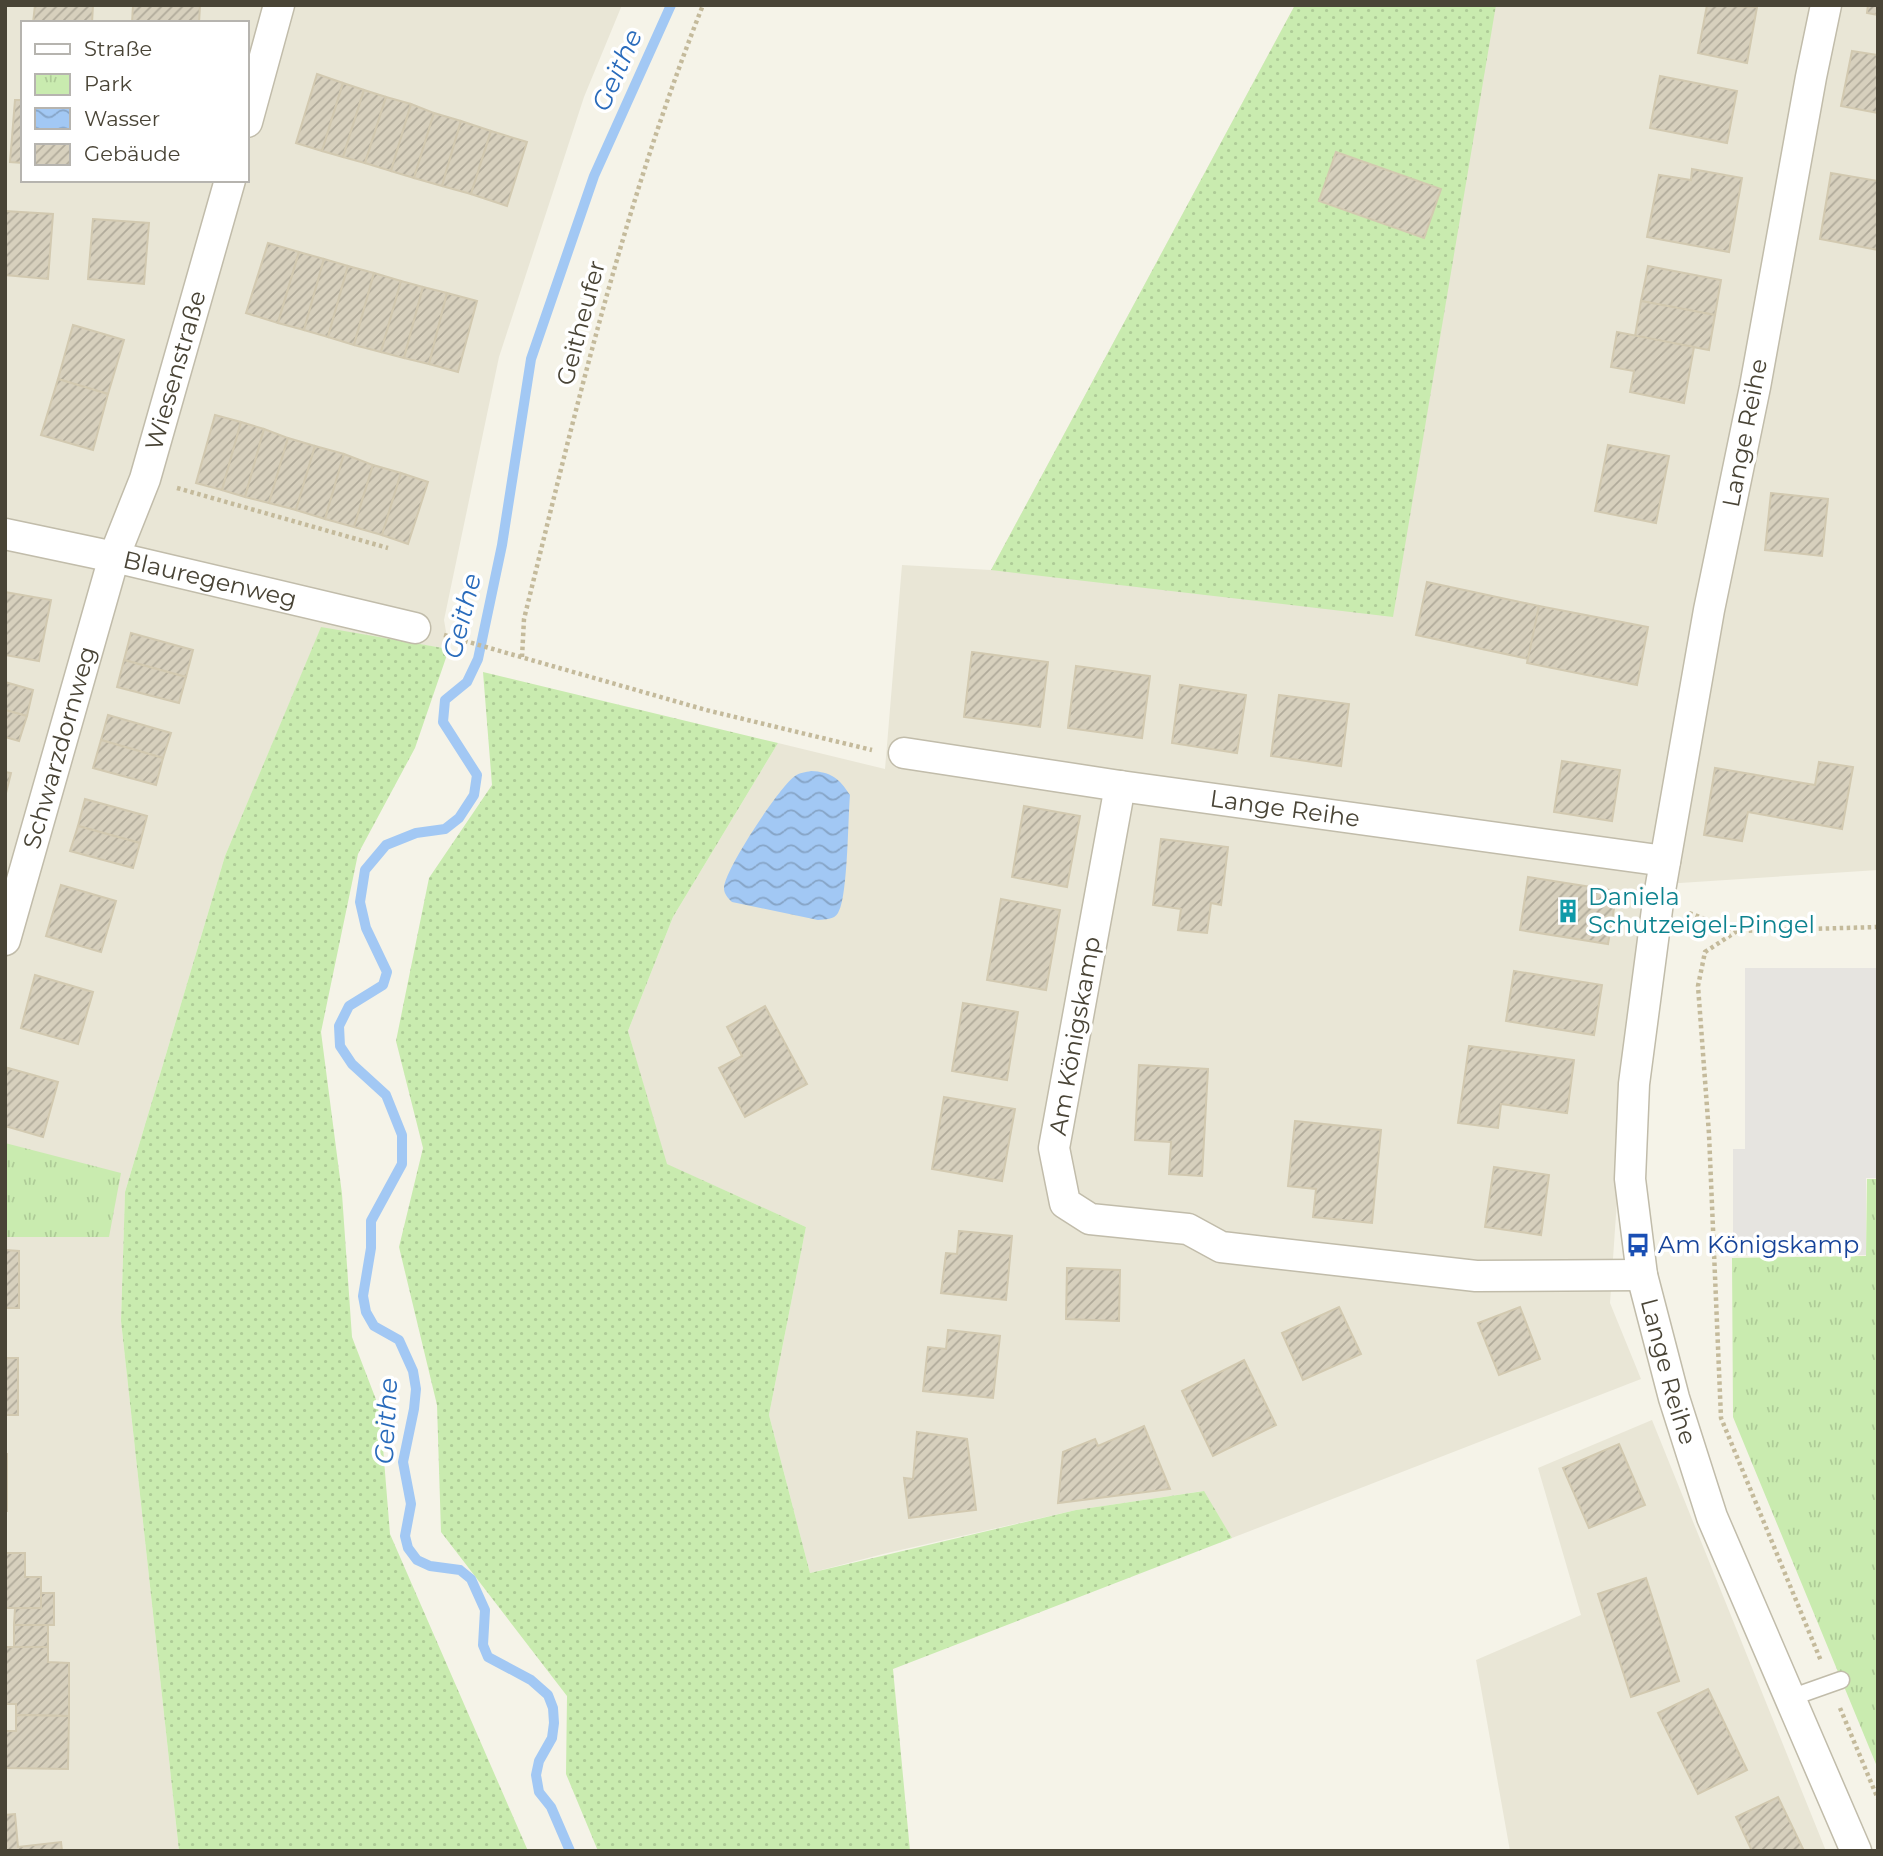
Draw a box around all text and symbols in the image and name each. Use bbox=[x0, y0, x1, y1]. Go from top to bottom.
legend bbox=[21, 21, 248, 182]
water label: Geithe bbox=[585, 24, 649, 116]
text: Straße bbox=[84, 36, 152, 61]
text: Park bbox=[84, 71, 132, 96]
text: Wasser bbox=[84, 106, 160, 131]
text: Gebäude bbox=[84, 141, 181, 166]
street label: Geitheufer bbox=[550, 257, 611, 388]
street label: Wiesenstraße bbox=[139, 287, 212, 453]
street label: Lange Reihe bbox=[1716, 356, 1773, 510]
street label: Blauregenweg bbox=[120, 545, 300, 614]
water label: Geithe bbox=[436, 570, 488, 662]
street label: Schwarzdornweg bbox=[17, 643, 102, 852]
street label: Lange Reihe bbox=[1208, 784, 1362, 833]
place label: Daniela Schutzeigel-Pingel bbox=[1588, 882, 1815, 939]
building icon: Daniela Schutzeigel-Pingel bbox=[1554, 897, 1582, 925]
street label: Am Königskamp bbox=[1043, 934, 1106, 1138]
place label: Am Königskamp bbox=[1658, 1230, 1859, 1259]
bus stop icon: Am Königskamp bbox=[1624, 1231, 1652, 1259]
street label: Lange Reihe bbox=[1635, 1295, 1703, 1448]
water label: Geithe bbox=[368, 1377, 404, 1465]

